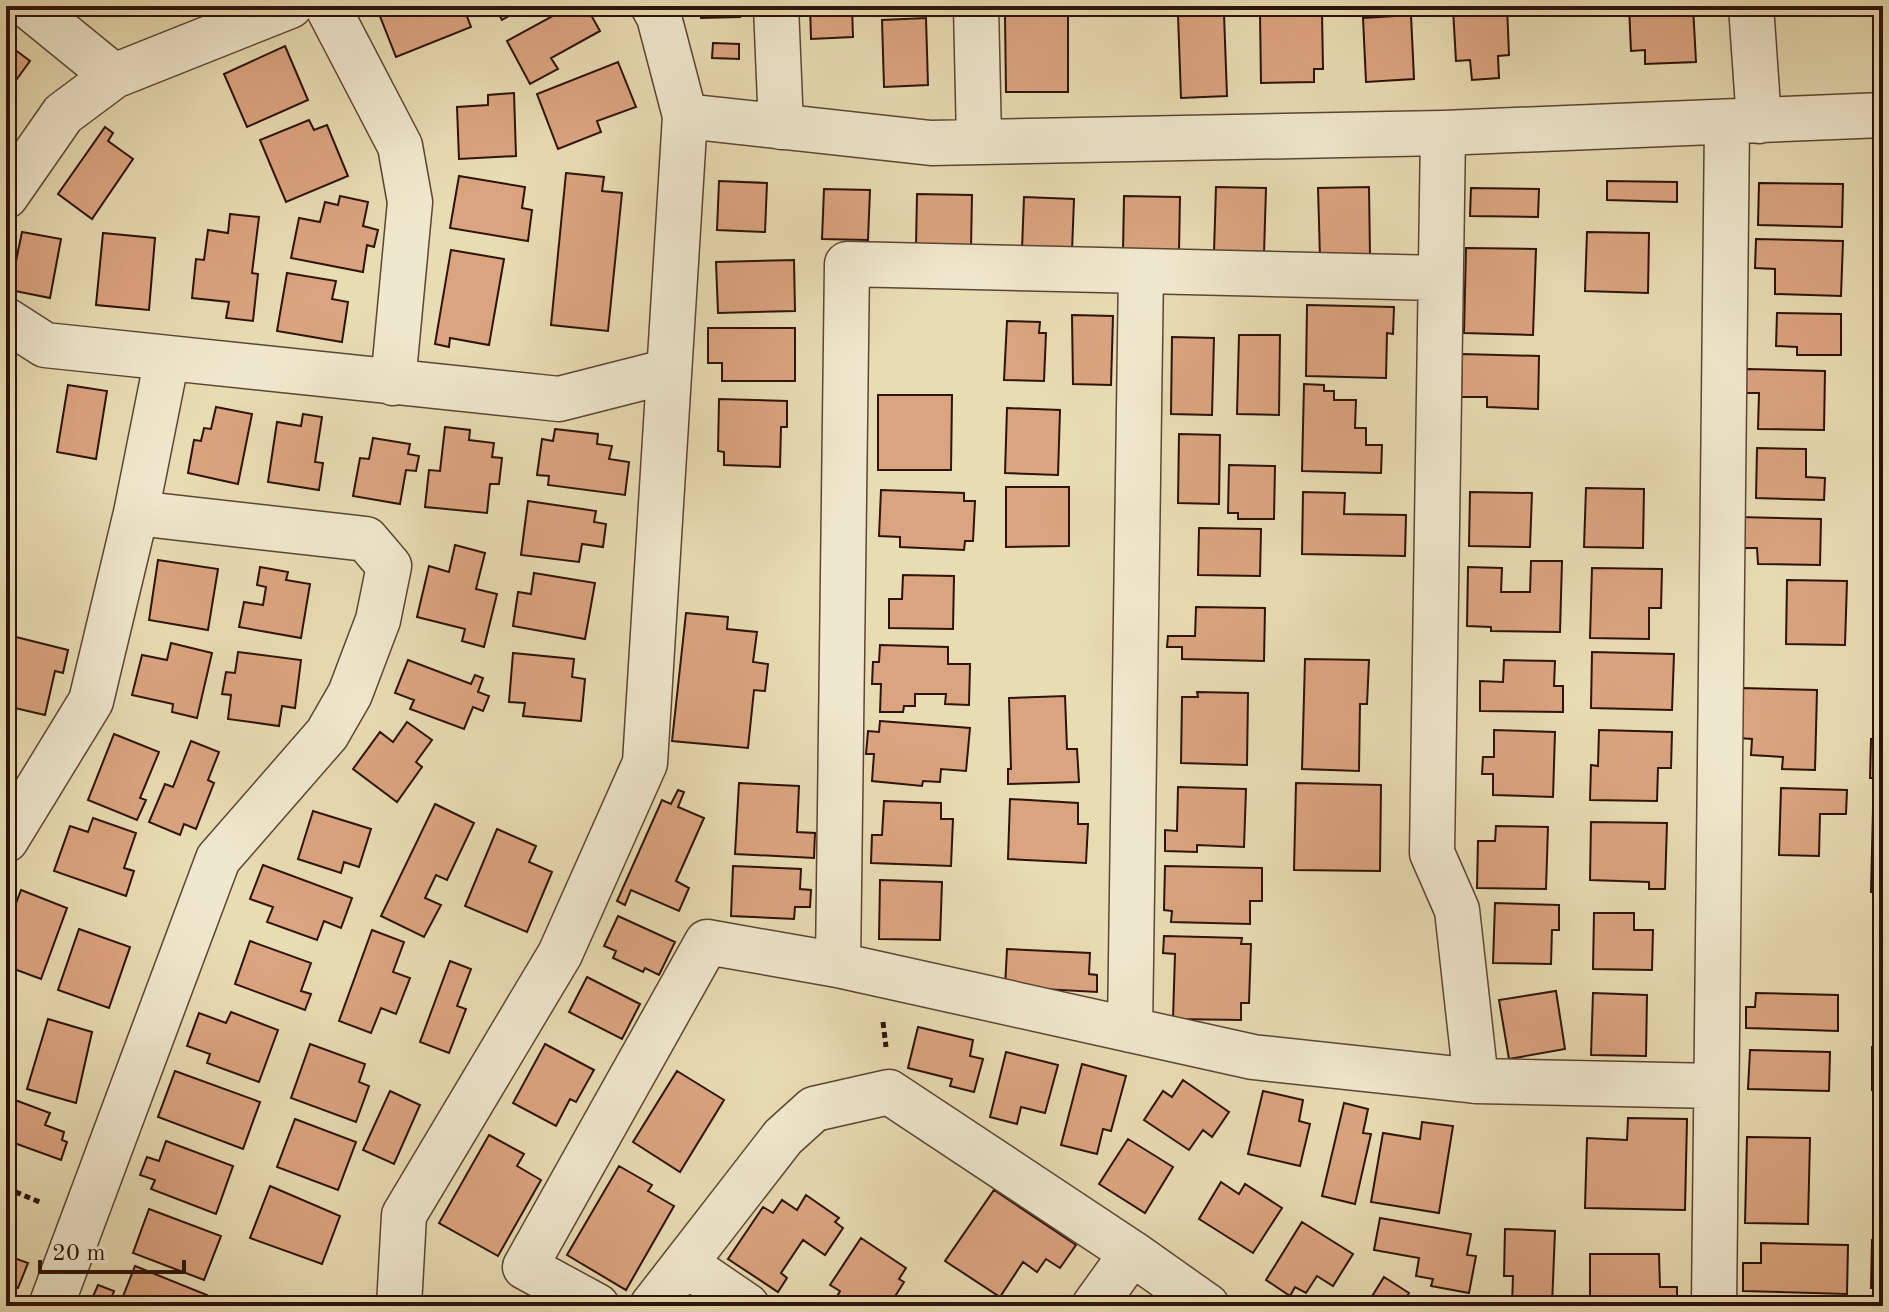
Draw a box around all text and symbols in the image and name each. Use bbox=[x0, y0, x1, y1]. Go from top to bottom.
scale bar bbox=[40, 1224, 184, 1274]
text: 20 m bbox=[52, 1242, 106, 1266]

